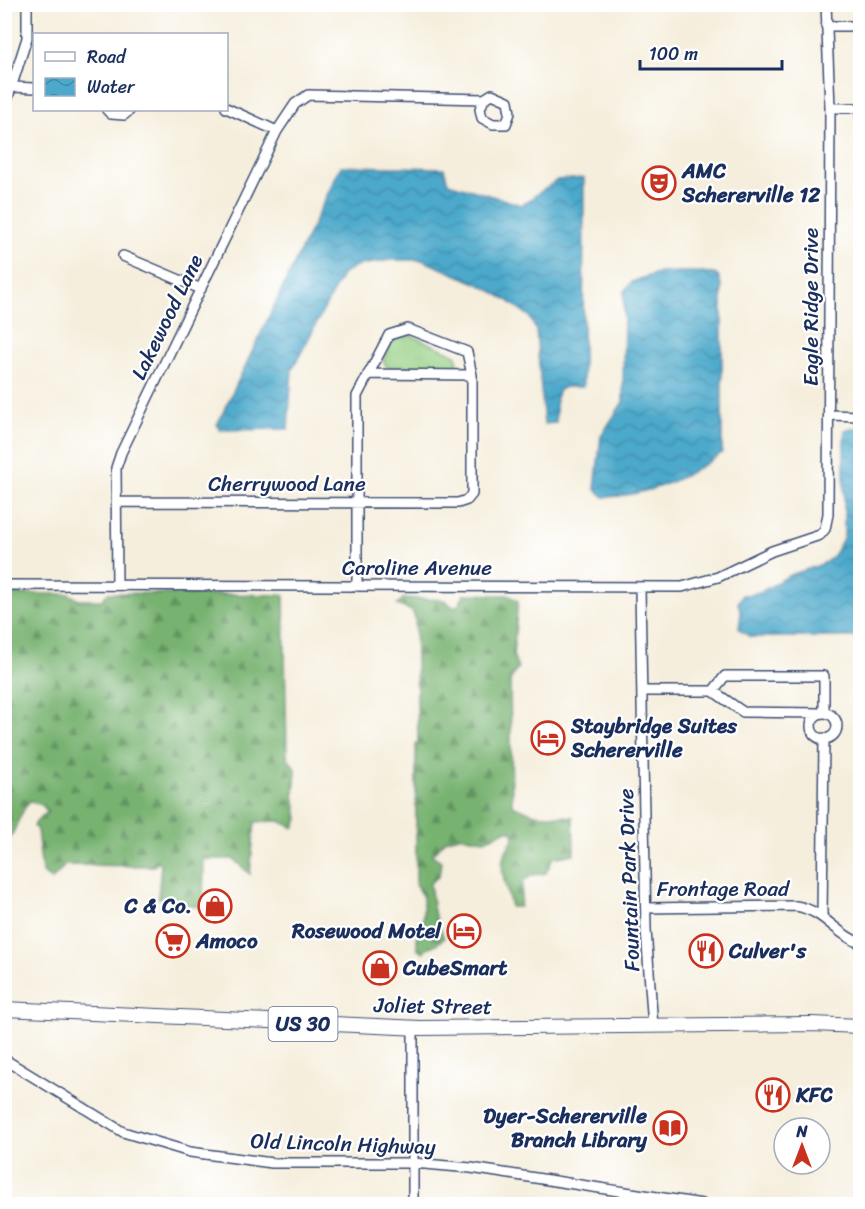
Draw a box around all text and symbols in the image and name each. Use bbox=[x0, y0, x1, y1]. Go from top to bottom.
legend bbox=[33, 33, 228, 111]
scale bar bbox=[640, 33, 782, 71]
text: 100 m bbox=[649, 38, 698, 70]
text: Road bbox=[87, 41, 127, 73]
text: Water bbox=[87, 71, 136, 103]
place label: AMC Schererville 12 bbox=[681, 152, 820, 214]
theatre icon: AMC Schererville 12 bbox=[641, 165, 677, 201]
street label: Eagle Ridge Drive bbox=[792, 228, 830, 386]
street label: Lakewood Lane bbox=[120, 248, 214, 386]
street label: Cherrywood Lane bbox=[208, 465, 366, 503]
street label: Caroline Avenue bbox=[342, 549, 492, 587]
place label: Staybridge Suites Schererville bbox=[570, 707, 737, 769]
hotel icon: Staybridge Suites Schererville bbox=[530, 720, 566, 756]
street label: Fountain Park Drive bbox=[607, 788, 651, 972]
street label: Frontage Road bbox=[657, 870, 791, 908]
place label: C & Co. bbox=[124, 887, 192, 925]
shop icon: C & Co. bbox=[197, 888, 233, 924]
place label: Rosewood Motel bbox=[291, 912, 442, 950]
hotel icon: Rosewood Motel bbox=[446, 913, 482, 949]
place label: Amoco bbox=[195, 922, 258, 960]
supermarket icon: Amoco bbox=[155, 923, 191, 959]
place label: Culver's bbox=[728, 932, 807, 970]
restaurant icon: Culver's bbox=[688, 933, 724, 969]
place label: CubeSmart bbox=[402, 949, 508, 987]
shop icon: CubeSmart bbox=[362, 950, 398, 986]
street label: Joliet Street bbox=[373, 986, 492, 1026]
road number: US 30 bbox=[268, 1007, 338, 1041]
place label: KFC bbox=[795, 1076, 833, 1114]
restaurant icon: KFC bbox=[755, 1077, 791, 1113]
place label: Dyer-Schererville Branch Library bbox=[483, 1097, 648, 1159]
library icon: Dyer-Schererville Branch Library bbox=[652, 1110, 688, 1146]
north arrow bbox=[772, 1116, 832, 1176]
text: N bbox=[795, 1117, 808, 1146]
street label: Old Lincoln Highway bbox=[250, 1122, 436, 1166]

